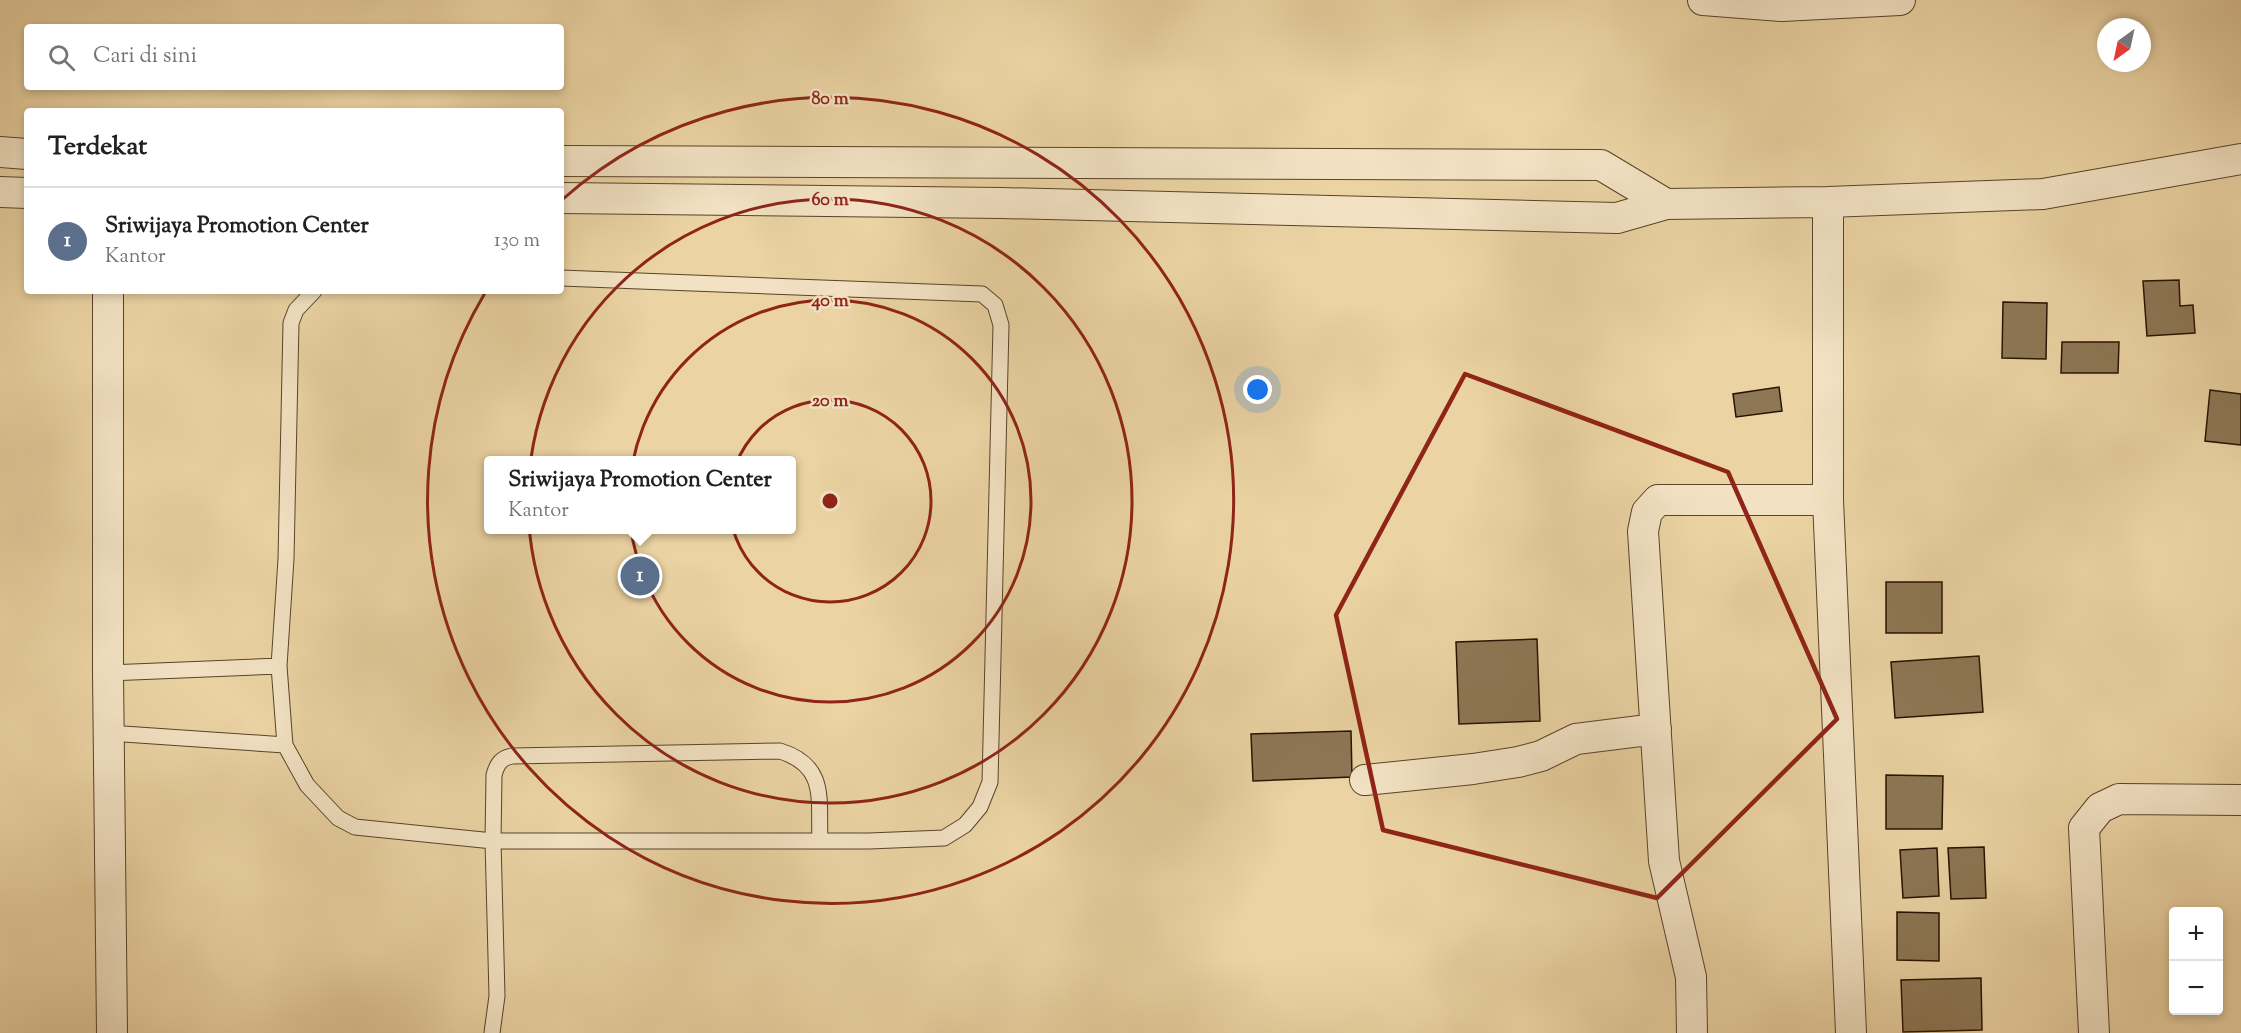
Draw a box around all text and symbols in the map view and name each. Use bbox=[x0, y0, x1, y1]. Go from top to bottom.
north arrow bbox=[2097, 18, 2151, 72]
search box bbox=[24, 24, 564, 90]
icon: search bbox=[45, 41, 78, 74]
text: Cari di sini bbox=[93, 41, 197, 73]
text: 80 m bbox=[811, 87, 849, 113]
text: Terdekat bbox=[48, 129, 147, 166]
text: 60 m bbox=[811, 188, 849, 214]
text: Sriwijaya Promotion Center bbox=[105, 211, 369, 243]
text: 1 bbox=[64, 227, 71, 256]
text: 130 m bbox=[494, 227, 540, 256]
text: Kantor bbox=[105, 243, 166, 272]
text: 40 m bbox=[810, 289, 849, 315]
your location bbox=[1243, 375, 1272, 404]
text: 20 m bbox=[812, 389, 848, 415]
popup bbox=[484, 456, 796, 534]
text: Sriwijaya Promotion Center bbox=[508, 465, 772, 497]
centre of rings bbox=[820, 491, 840, 511]
text: Kantor bbox=[508, 497, 569, 526]
pin: 1 bbox=[620, 554, 660, 598]
map controls bbox=[2169, 907, 2223, 1015]
button: + bbox=[2169, 907, 2223, 961]
button: − bbox=[2169, 961, 2223, 1015]

